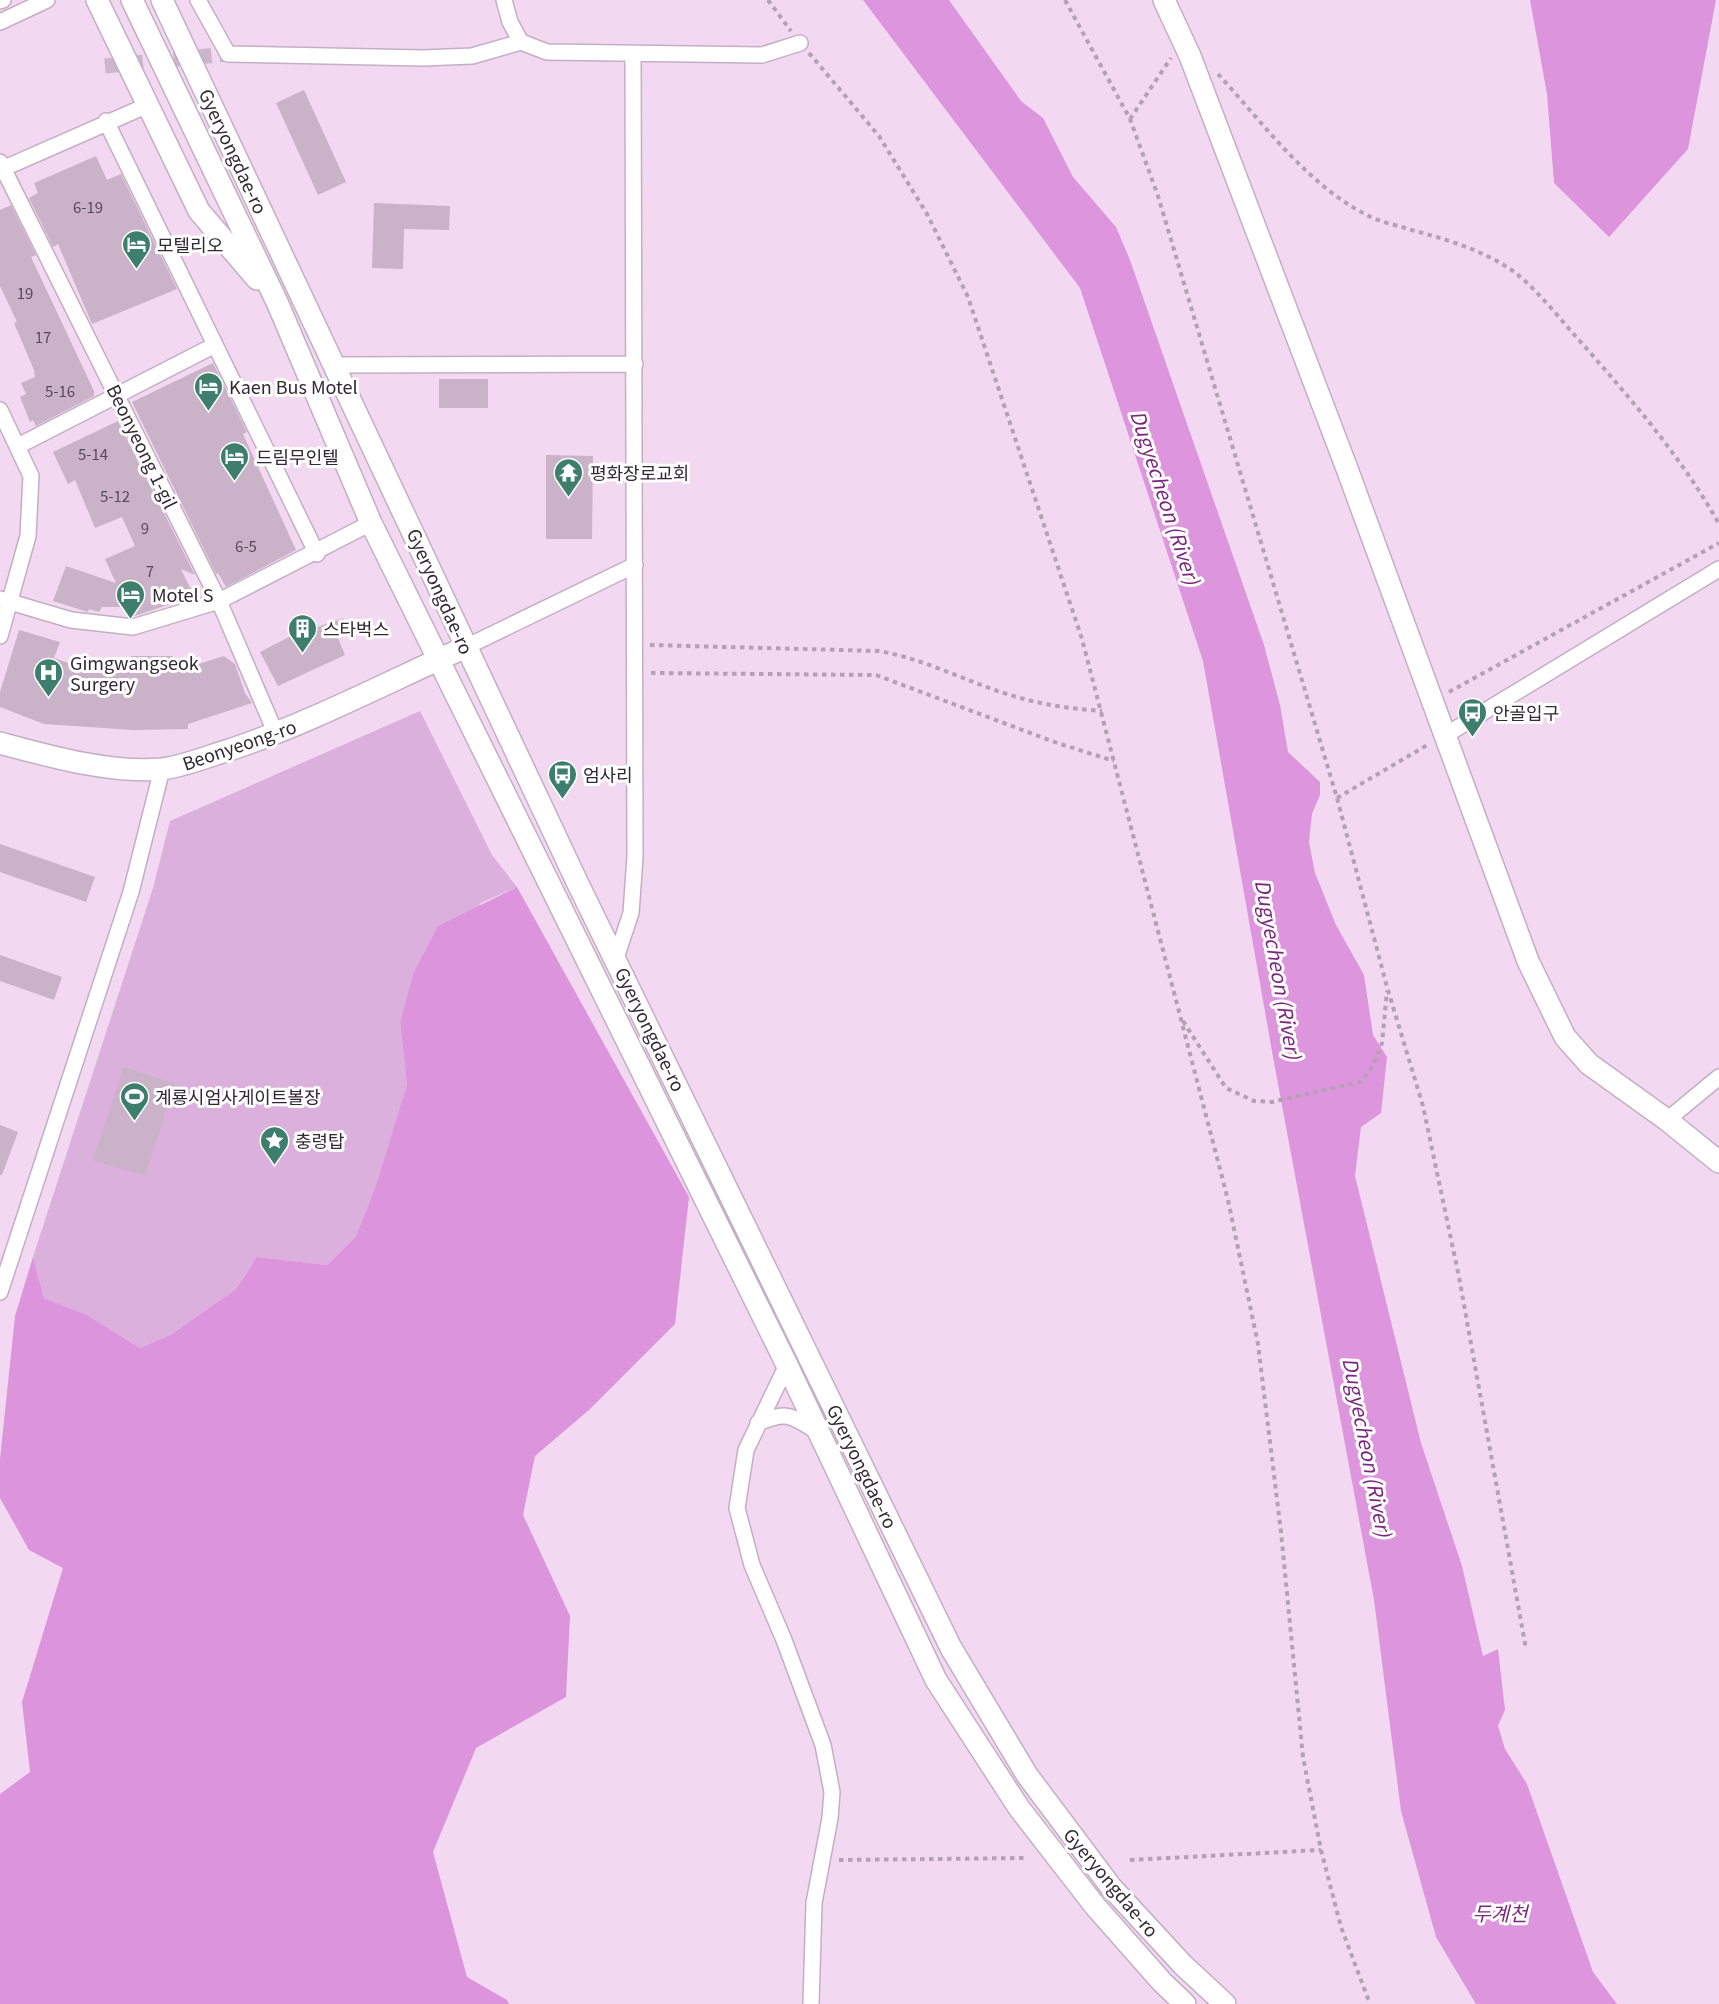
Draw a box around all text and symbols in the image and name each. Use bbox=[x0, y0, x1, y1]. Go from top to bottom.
street label: Gyeryongdae-ro bbox=[194, 84, 274, 218]
house number: 6-19 bbox=[73, 196, 103, 217]
hotel icon: 모텔리오 bbox=[120, 228, 152, 270]
place label: 모텔리오 bbox=[157, 231, 223, 257]
house number: 19 bbox=[17, 282, 33, 303]
house number: 17 bbox=[35, 326, 51, 347]
hotel icon: Kaen Bus Motel bbox=[192, 370, 224, 412]
place label: Kaen Bus Motel bbox=[229, 373, 358, 399]
street label: Beonyeong 1-gil bbox=[102, 379, 184, 513]
house number: 5-16 bbox=[45, 380, 75, 401]
water label: Dugyecheon (River) bbox=[1124, 406, 1208, 589]
hotel icon: 드림무인텔 bbox=[219, 440, 251, 482]
house number: 5-14 bbox=[78, 443, 108, 464]
place label: 드림무인텔 bbox=[256, 443, 339, 469]
temple icon: 평화장로교회 bbox=[553, 456, 585, 498]
place label: 평화장로교회 bbox=[590, 459, 689, 485]
house number: 5-12 bbox=[100, 485, 130, 506]
house number: 9 bbox=[141, 517, 149, 538]
street label: Gyeryongdae-ro bbox=[402, 524, 480, 658]
house number: 6-5 bbox=[235, 535, 257, 556]
house number: 7 bbox=[146, 560, 154, 581]
hotel icon: Motel S bbox=[115, 578, 147, 620]
place label: Motel S bbox=[152, 581, 213, 607]
building icon: 스타벅스 bbox=[286, 612, 318, 654]
place label: 스타벅스 bbox=[323, 615, 389, 641]
place label: Gimgwangseok Surgery bbox=[70, 649, 199, 696]
hospital icon: Gimgwangseok Surgery bbox=[33, 656, 65, 698]
bus stop icon: 안골입구 bbox=[1456, 696, 1488, 738]
place label: 안골입구 bbox=[1493, 699, 1559, 725]
street label: Beonyeong-ro bbox=[179, 712, 299, 776]
bus stop icon: 엄사리 bbox=[546, 758, 578, 800]
place label: 엄사리 bbox=[583, 761, 633, 787]
water label: Dugyecheon (River) bbox=[1249, 877, 1309, 1062]
street label: Gyeryongdae-ro bbox=[610, 962, 692, 1096]
sports icon: 계룡시엄사게이트볼장 bbox=[118, 1080, 150, 1122]
place label: 계룡시엄사게이트볼장 bbox=[155, 1083, 321, 1109]
place icon: 충령탑 bbox=[258, 1124, 290, 1166]
place label: 충령탑 bbox=[295, 1127, 345, 1153]
water label: Dugyecheon (River) bbox=[1336, 1355, 1400, 1540]
street label: Gyeryongdae-ro bbox=[822, 1399, 904, 1533]
street label: Gyeryongdae-ro bbox=[1059, 1822, 1165, 1942]
water label: 두계천 bbox=[1472, 1898, 1530, 1927]

